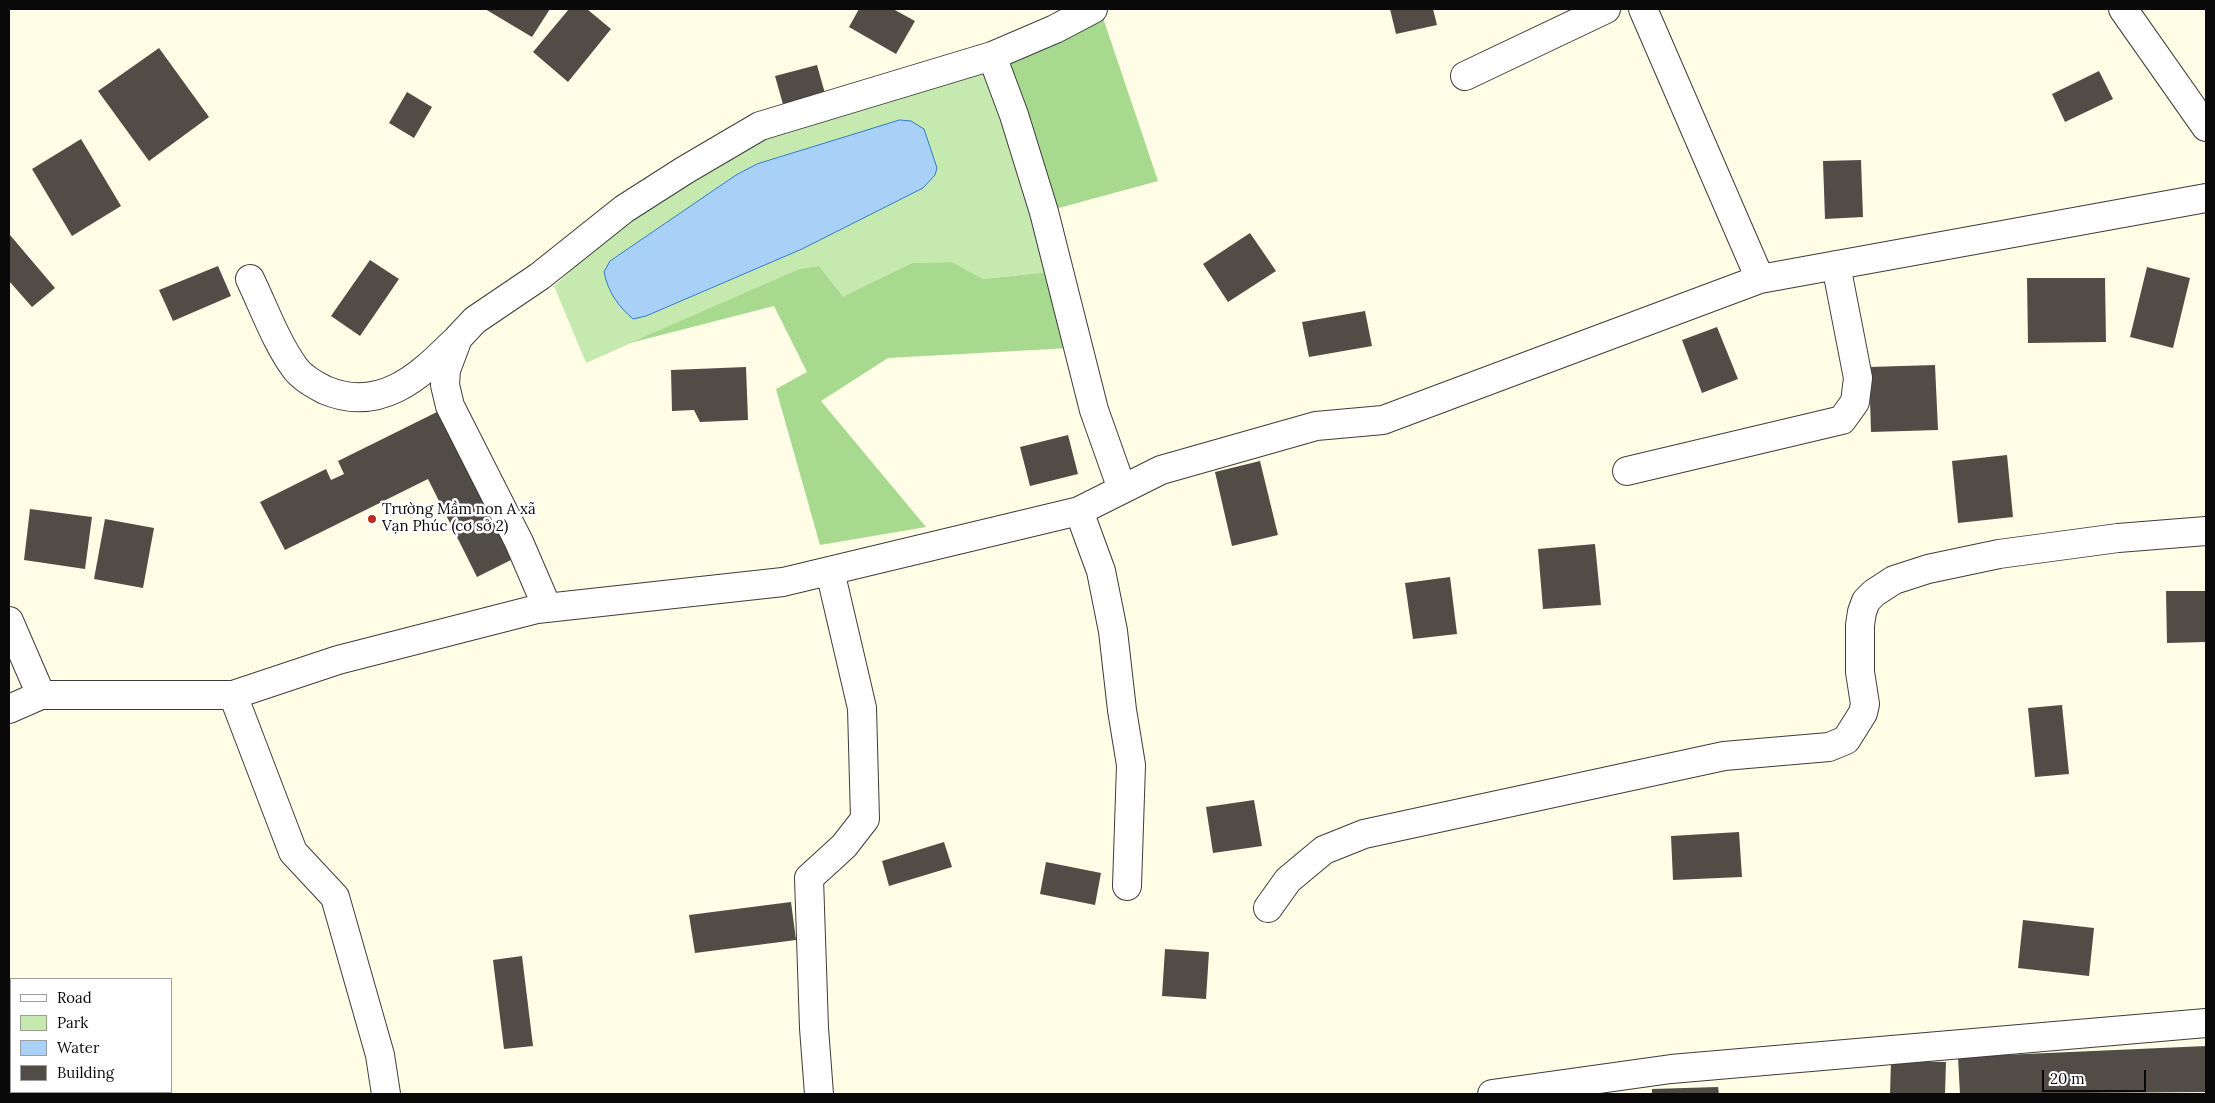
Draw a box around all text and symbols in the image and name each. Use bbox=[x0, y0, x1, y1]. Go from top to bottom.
place label: Trường Mầm non A xã Vạn Phúc (cơ sở 2) bbox=[382, 501, 536, 536]
marker: Trường Mầm non A xã Vạn Phúc (cơ sở 2) bbox=[366, 513, 378, 525]
legend bbox=[10, 978, 172, 1093]
text: Road bbox=[57, 988, 92, 1007]
text: Park bbox=[57, 1013, 88, 1032]
text: Water bbox=[57, 1038, 99, 1057]
scale bar bbox=[2045, 1060, 2149, 1092]
text: Building bbox=[57, 1063, 114, 1082]
text: 20 m bbox=[2050, 1069, 2085, 1088]

